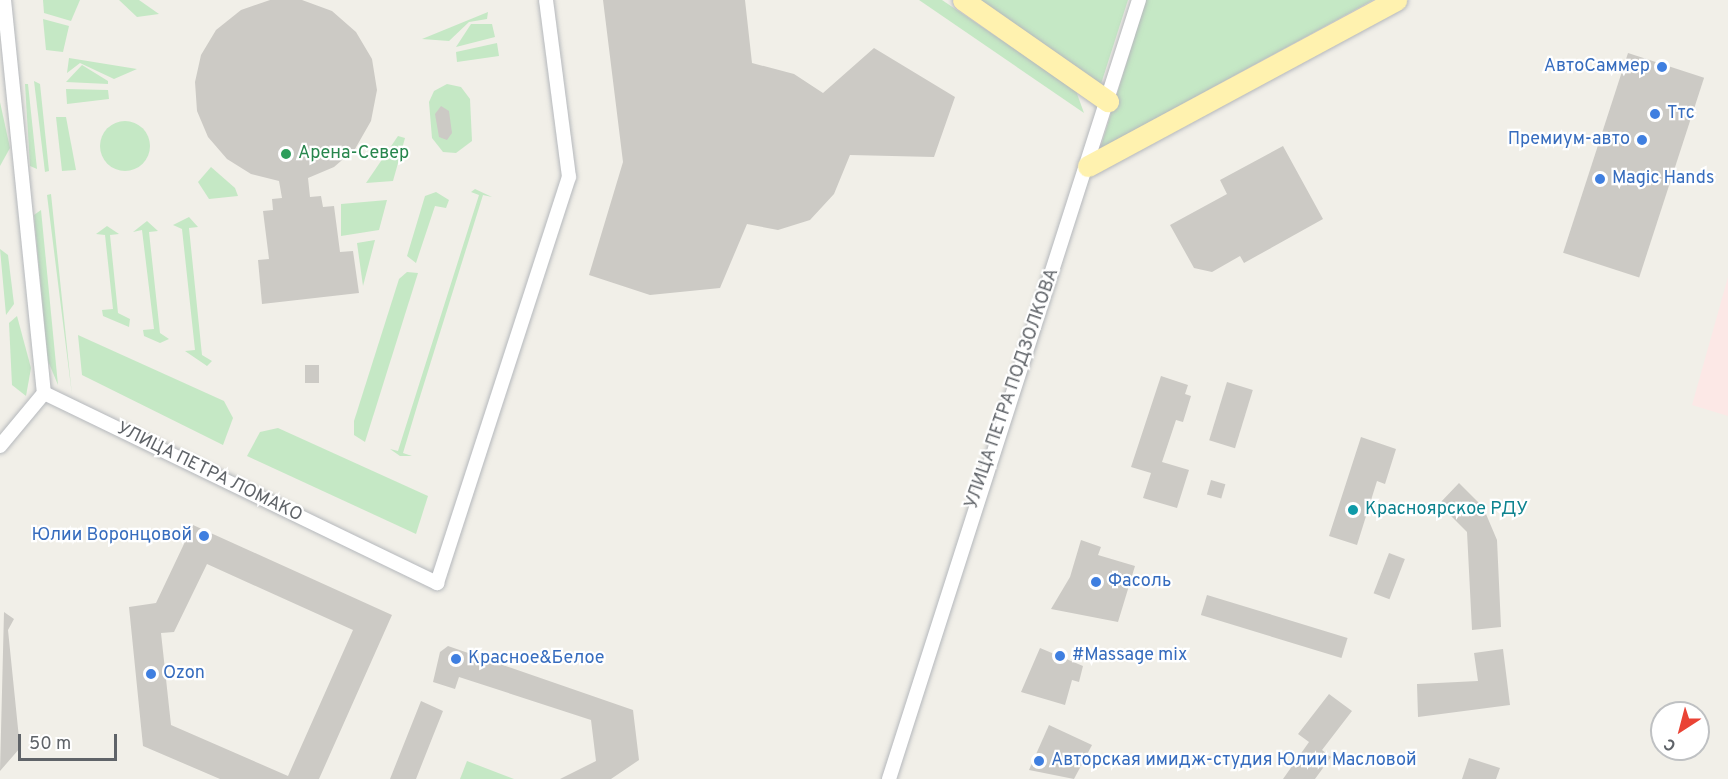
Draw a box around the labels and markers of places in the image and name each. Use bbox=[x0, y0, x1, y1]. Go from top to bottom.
place label: АвтоСаммер bbox=[1544, 56, 1650, 78]
marker: АвтоСаммер bbox=[1655, 60, 1669, 74]
place label: Ттс bbox=[1667, 103, 1695, 125]
marker: Ттс bbox=[1648, 107, 1662, 121]
place label: Премиум-авто bbox=[1508, 129, 1630, 151]
marker: Премиум-авто bbox=[1635, 133, 1649, 147]
place label: Арена-Север bbox=[298, 143, 409, 165]
marker: Арена-Север bbox=[279, 147, 293, 161]
place label: Magic Hands bbox=[1612, 168, 1714, 190]
marker: Magic Hands bbox=[1593, 172, 1607, 186]
place label: Красноярское РДУ bbox=[1365, 499, 1528, 521]
marker: Красноярское РДУ bbox=[1346, 503, 1360, 517]
place label: Юлии Воронцовой bbox=[32, 525, 192, 547]
marker: Юлии Воронцовой bbox=[197, 529, 211, 543]
place label: Фасоль bbox=[1108, 571, 1171, 593]
marker: Фасоль bbox=[1089, 575, 1103, 589]
place label: #Massage mix bbox=[1072, 645, 1187, 667]
place label: Красное&Белое bbox=[468, 648, 604, 670]
marker: #Massage mix bbox=[1053, 649, 1067, 663]
marker: Красное&Белое bbox=[449, 652, 463, 666]
place label: Ozon bbox=[163, 663, 205, 685]
marker: Ozon bbox=[144, 667, 158, 681]
place label: Авторская имидж-студия Юлии Масловой bbox=[1051, 750, 1417, 772]
marker: Авторская имидж-студия Юлии Масловой bbox=[1032, 754, 1046, 768]

